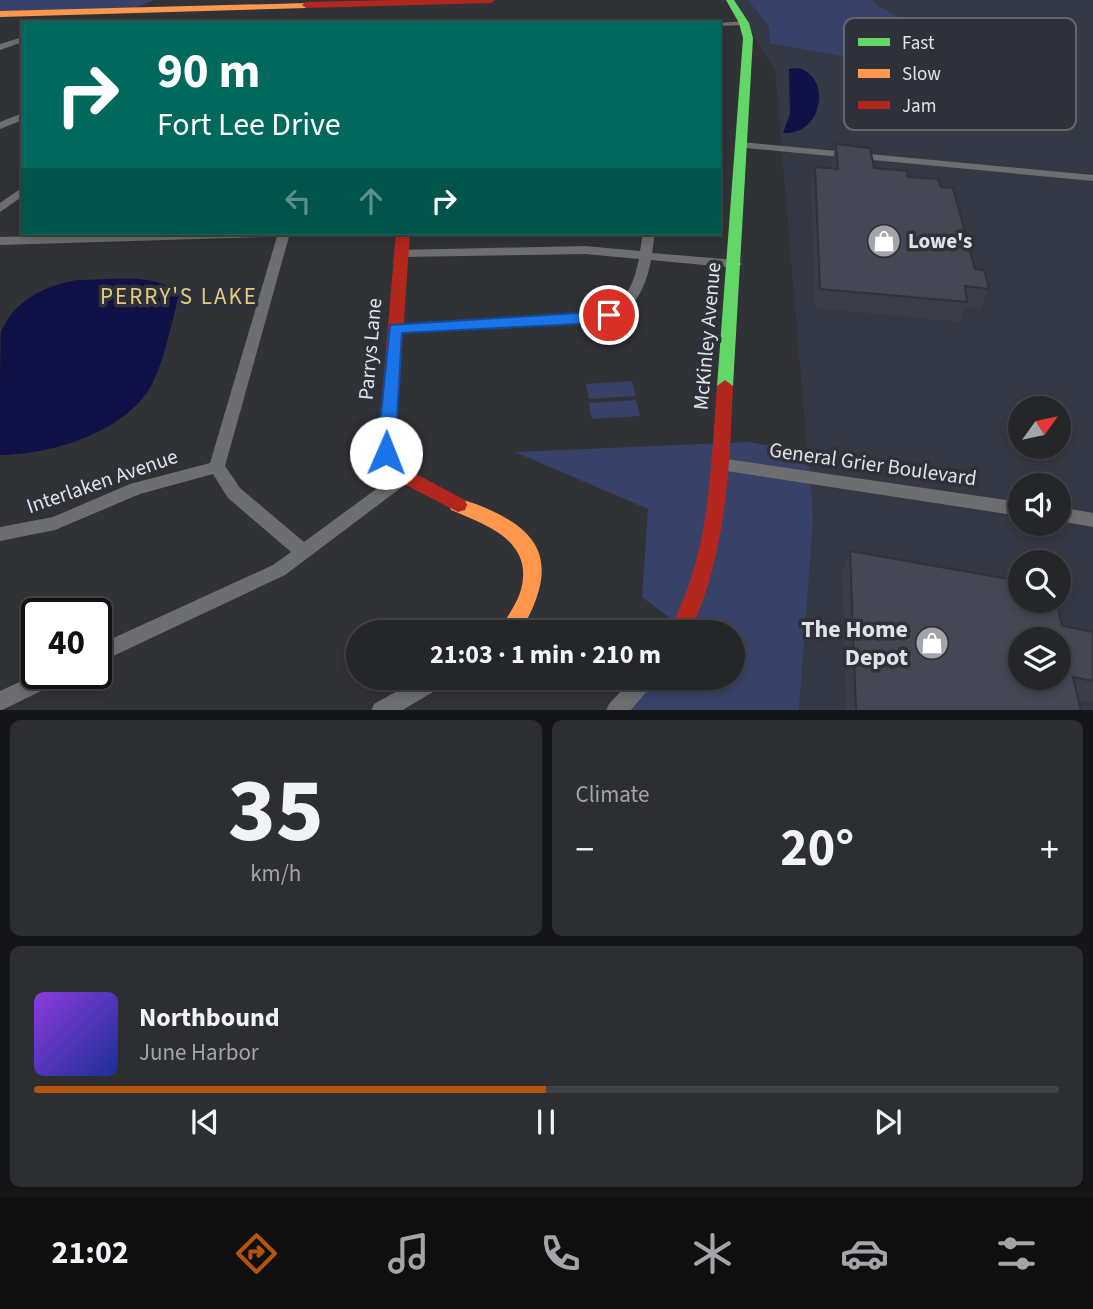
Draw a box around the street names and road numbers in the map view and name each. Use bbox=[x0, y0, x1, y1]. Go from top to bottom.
street label: McKinley Avenue bbox=[686, 261, 728, 411]
street label: Parrys Lane bbox=[351, 297, 389, 401]
street label: General Grier Boulevard bbox=[767, 435, 979, 493]
street label: Interlaken Avenue bbox=[22, 441, 182, 521]

